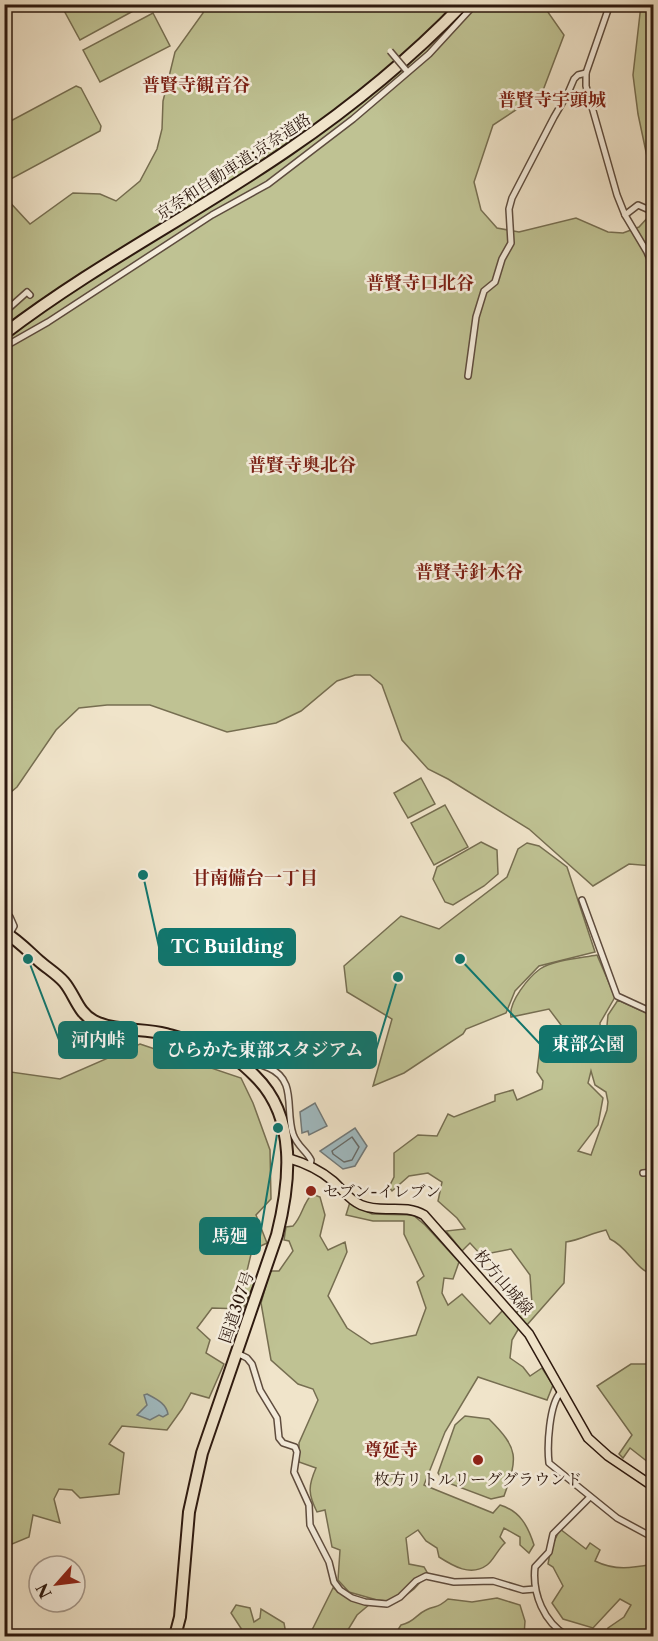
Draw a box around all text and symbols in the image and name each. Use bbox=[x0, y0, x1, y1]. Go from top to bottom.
district label: 普賢寺観音谷 bbox=[142, 74, 250, 96]
district label: 普賢寺宇頭城 bbox=[498, 89, 606, 111]
street label: 京奈和自動車道;京奈道路 bbox=[152, 108, 314, 224]
district label: 普賢寺口北谷 bbox=[366, 272, 474, 294]
district label: 普賢寺奥北谷 bbox=[248, 454, 356, 476]
district label: 普賢寺針木谷 bbox=[415, 561, 523, 583]
district label: 甘南備台一丁目 bbox=[192, 867, 318, 889]
callout: TC Building bbox=[159, 929, 295, 965]
text: TC Building bbox=[171, 936, 284, 958]
callout: 河内峠 bbox=[59, 1022, 137, 1058]
callout: 東部公園 bbox=[540, 1026, 636, 1062]
text: 河内峠 bbox=[71, 1029, 125, 1051]
callout: ひらかた東部スタジアム bbox=[154, 1032, 376, 1068]
text: 東部公園 bbox=[552, 1033, 624, 1055]
text: ひらかた東部スタジアム bbox=[167, 1039, 363, 1061]
place label: セブン-イレブン bbox=[323, 1181, 441, 1201]
marker: セブン-イレブン bbox=[304, 1184, 318, 1198]
callout: 馬廻 bbox=[200, 1218, 260, 1254]
text: 馬廻 bbox=[212, 1225, 248, 1247]
street label: 枚方山城線 bbox=[470, 1245, 538, 1319]
street label: 国道307号 bbox=[214, 1268, 258, 1346]
district label: 尊延寺 bbox=[364, 1439, 418, 1461]
marker: 枚方リトルリーググラウンド bbox=[471, 1453, 485, 1467]
place label: 枚方リトルリーググラウンド bbox=[374, 1469, 582, 1489]
north arrow bbox=[27, 1554, 87, 1614]
text: N bbox=[32, 1580, 56, 1602]

